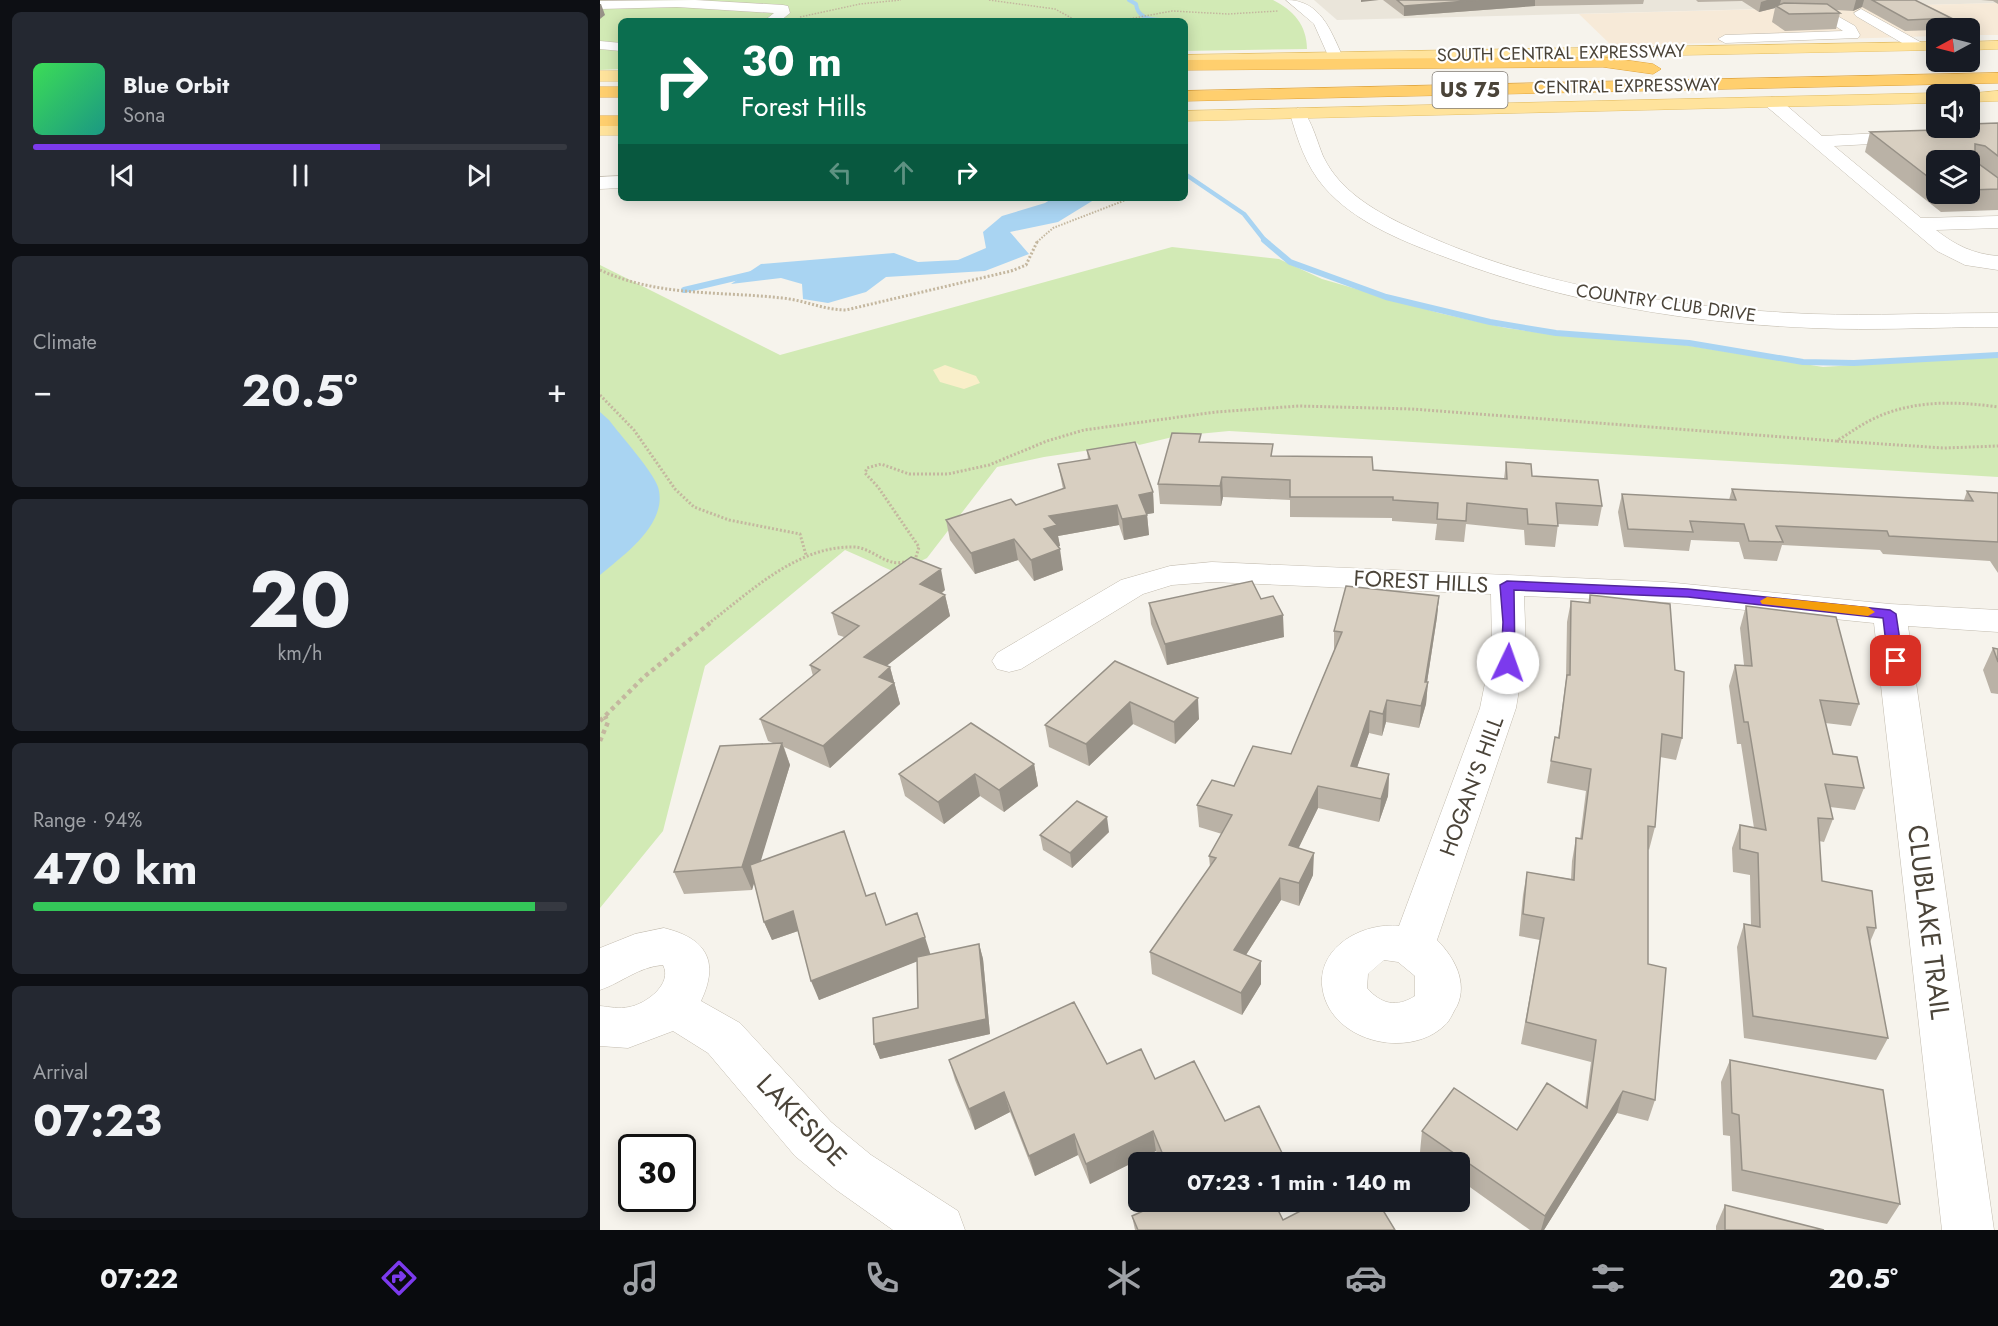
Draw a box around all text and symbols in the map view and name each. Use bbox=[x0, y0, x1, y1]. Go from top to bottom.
north arrow bbox=[1926, 18, 1980, 72]
map controls bbox=[1926, 18, 1980, 204]
text: 30 m bbox=[741, 31, 842, 92]
street label: SOUTH CENTRAL EXPRESSWAY bbox=[1437, 38, 1686, 68]
icon: right bbox=[642, 42, 720, 120]
text: Blue Orbit bbox=[123, 69, 229, 101]
street label: CENTRAL EXPRESSWAY bbox=[1534, 71, 1721, 101]
road number: US 75 bbox=[1432, 72, 1508, 108]
button: sound bbox=[1926, 84, 1980, 138]
text: Forest Hills bbox=[741, 87, 866, 126]
text: Sona bbox=[123, 101, 165, 130]
button: layers bbox=[1926, 150, 1980, 204]
icon: left bbox=[824, 156, 857, 189]
icon: ahead bbox=[887, 156, 920, 189]
icon: right bbox=[950, 156, 983, 189]
icon: previous bbox=[106, 159, 139, 192]
icon: pause bbox=[284, 159, 317, 192]
icon: next bbox=[462, 159, 495, 192]
street label: COUNTRY CLUB DRIVE bbox=[1574, 278, 1758, 328]
text: Climate bbox=[33, 328, 97, 357]
text: 20.5° bbox=[241, 358, 358, 423]
text: − bbox=[33, 367, 52, 414]
text: + bbox=[547, 367, 567, 414]
text: 20 bbox=[249, 544, 351, 656]
street label: FOREST HILLS bbox=[1353, 561, 1489, 601]
position arrow bbox=[1476, 631, 1540, 695]
pin bbox=[1870, 635, 1921, 686]
text: km/h bbox=[277, 639, 323, 668]
icon: arrive bbox=[1879, 644, 1912, 677]
street label: HOGAN'S HILL bbox=[1431, 711, 1511, 861]
text: Range · 94% bbox=[33, 806, 142, 835]
street label: CLUBLAKE TRAIL bbox=[1898, 822, 1960, 1022]
text: 470 km bbox=[33, 836, 198, 901]
text: Arrival bbox=[33, 1058, 88, 1087]
street label: LAKESIDE bbox=[748, 1065, 856, 1175]
text: 07:23 bbox=[33, 1088, 162, 1153]
speed limit sign: 30 bbox=[618, 1134, 696, 1212]
text: 07:23 · 1 min · 140 m bbox=[1187, 1166, 1411, 1198]
icon: directions bbox=[378, 1257, 420, 1299]
icon: music bbox=[620, 1257, 662, 1299]
icon: phone bbox=[861, 1257, 903, 1299]
icon: climate bbox=[1103, 1257, 1145, 1299]
icon: car bbox=[1345, 1257, 1387, 1299]
icon: filters bbox=[1587, 1257, 1629, 1299]
text: 07:22 bbox=[100, 1259, 178, 1298]
text: 20.5° bbox=[1828, 1259, 1898, 1298]

